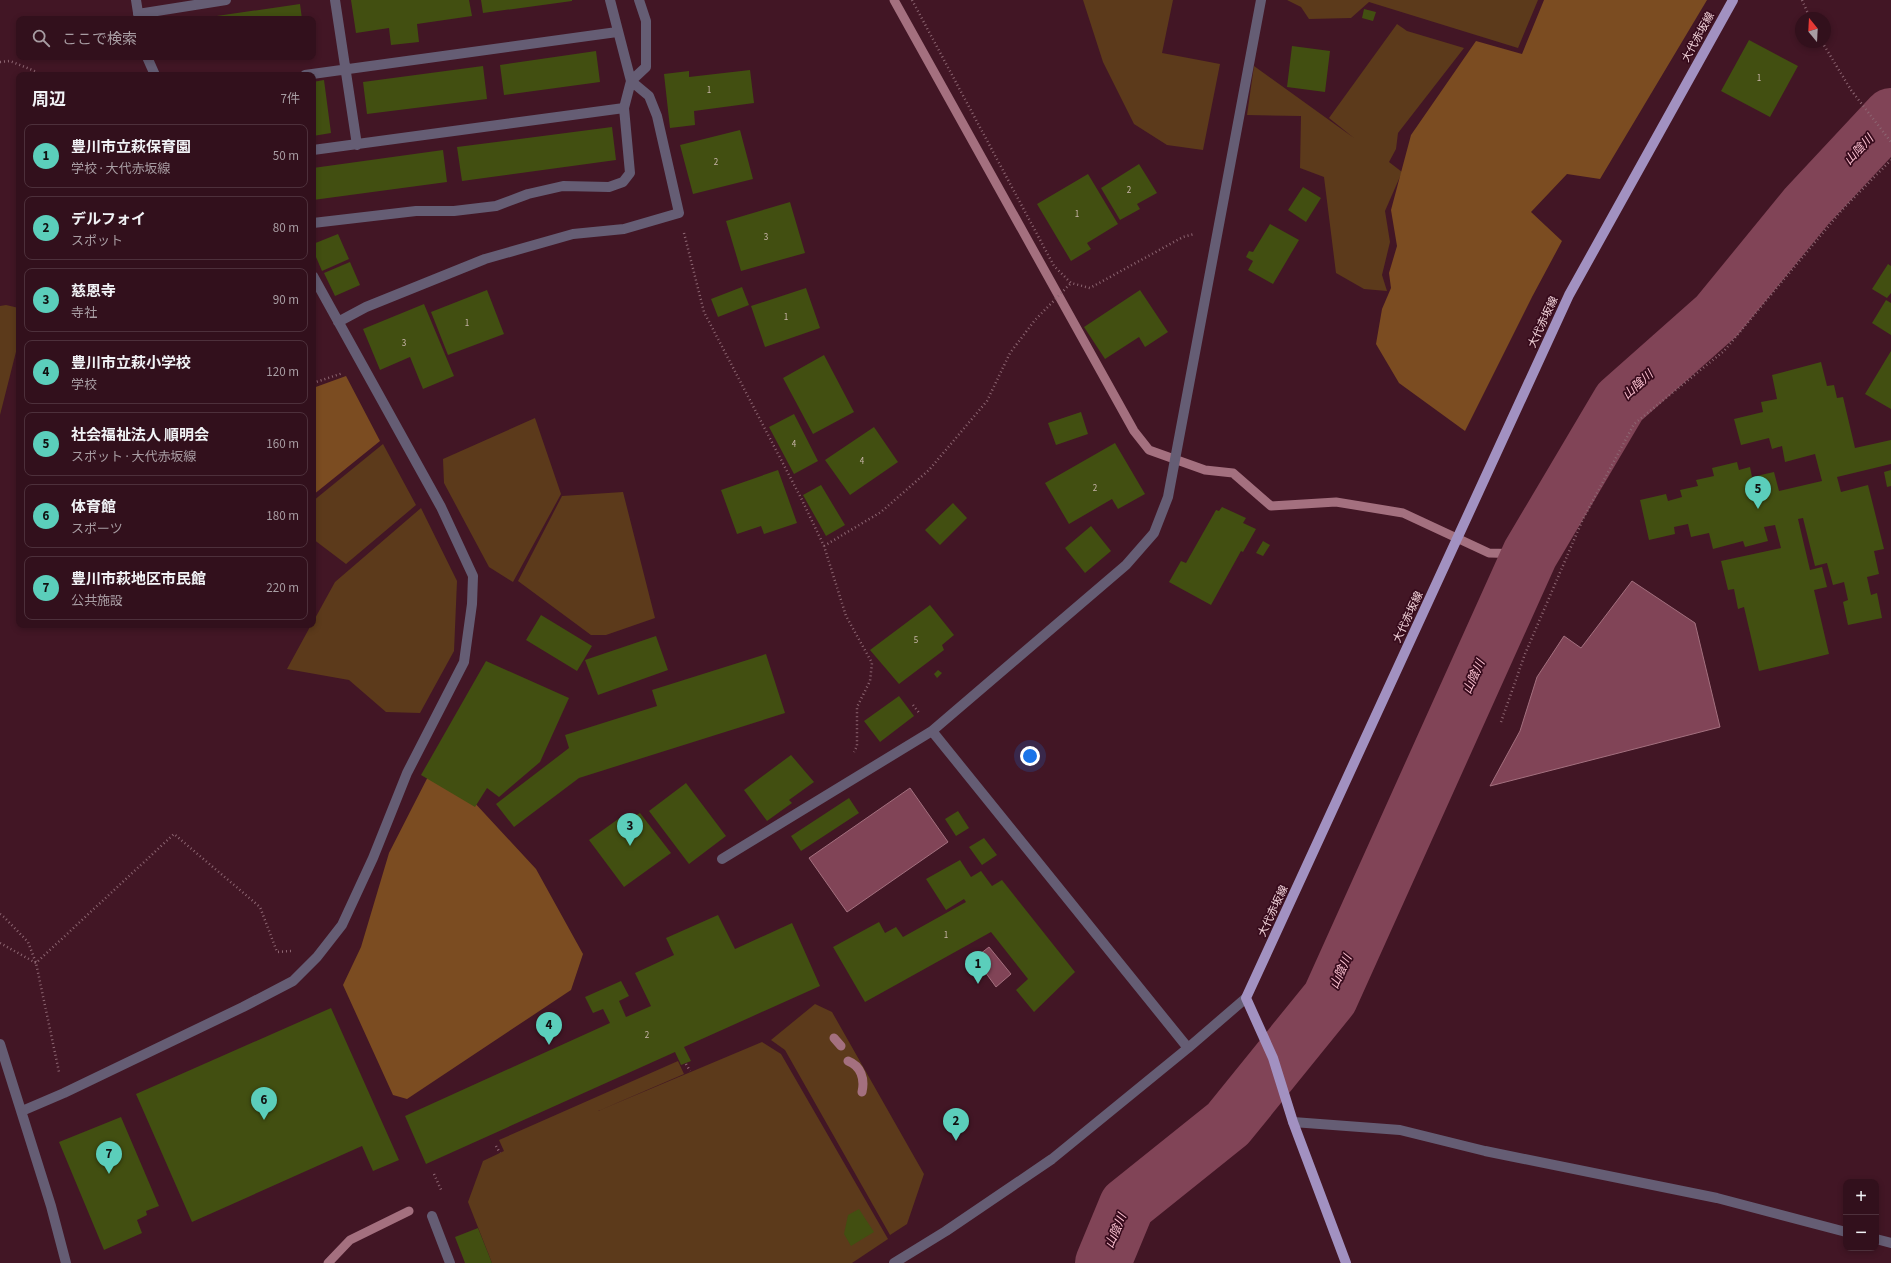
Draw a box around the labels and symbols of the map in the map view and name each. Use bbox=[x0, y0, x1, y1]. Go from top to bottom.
street label: 大代赤坂線 bbox=[1678, 9, 1718, 65]
north arrow bbox=[1795, 12, 1831, 48]
house number: 1 bbox=[1757, 72, 1761, 85]
house number: 1 bbox=[707, 84, 711, 97]
water label: 山陰川 bbox=[1841, 130, 1879, 169]
house number: 2 bbox=[714, 156, 719, 169]
house number: 2 bbox=[1127, 184, 1132, 197]
house number: 1 bbox=[1075, 208, 1079, 221]
house number: 3 bbox=[764, 231, 769, 244]
street label: 大代赤坂線 bbox=[1525, 294, 1561, 350]
house number: 1 bbox=[784, 311, 788, 324]
house number: 1 bbox=[465, 317, 469, 330]
house number: 3 bbox=[402, 337, 407, 350]
water label: 山陰川 bbox=[1619, 365, 1659, 403]
house number: 4 bbox=[792, 438, 797, 451]
house number: 4 bbox=[860, 455, 865, 468]
pin: 5 bbox=[1745, 476, 1771, 509]
house number: 2 bbox=[1093, 482, 1098, 495]
street label: 大代赤坂線 bbox=[1390, 589, 1426, 645]
house number: 5 bbox=[914, 634, 919, 647]
water label: 山陰川 bbox=[1459, 655, 1490, 697]
your location bbox=[1020, 746, 1040, 766]
pin: 3 bbox=[617, 813, 643, 846]
street label: 大代赤坂線 bbox=[1255, 883, 1291, 939]
house number: 1 bbox=[944, 929, 948, 942]
water label: 山陰川 bbox=[1326, 950, 1357, 992]
pin: 1 bbox=[965, 951, 991, 984]
pin: 4 bbox=[536, 1012, 562, 1045]
house number: 2 bbox=[645, 1029, 650, 1042]
pin: 6 bbox=[251, 1087, 277, 1120]
pin: 2 bbox=[943, 1108, 969, 1141]
pin: 7 bbox=[96, 1141, 122, 1174]
water label: 山陰川 bbox=[1101, 1209, 1132, 1251]

